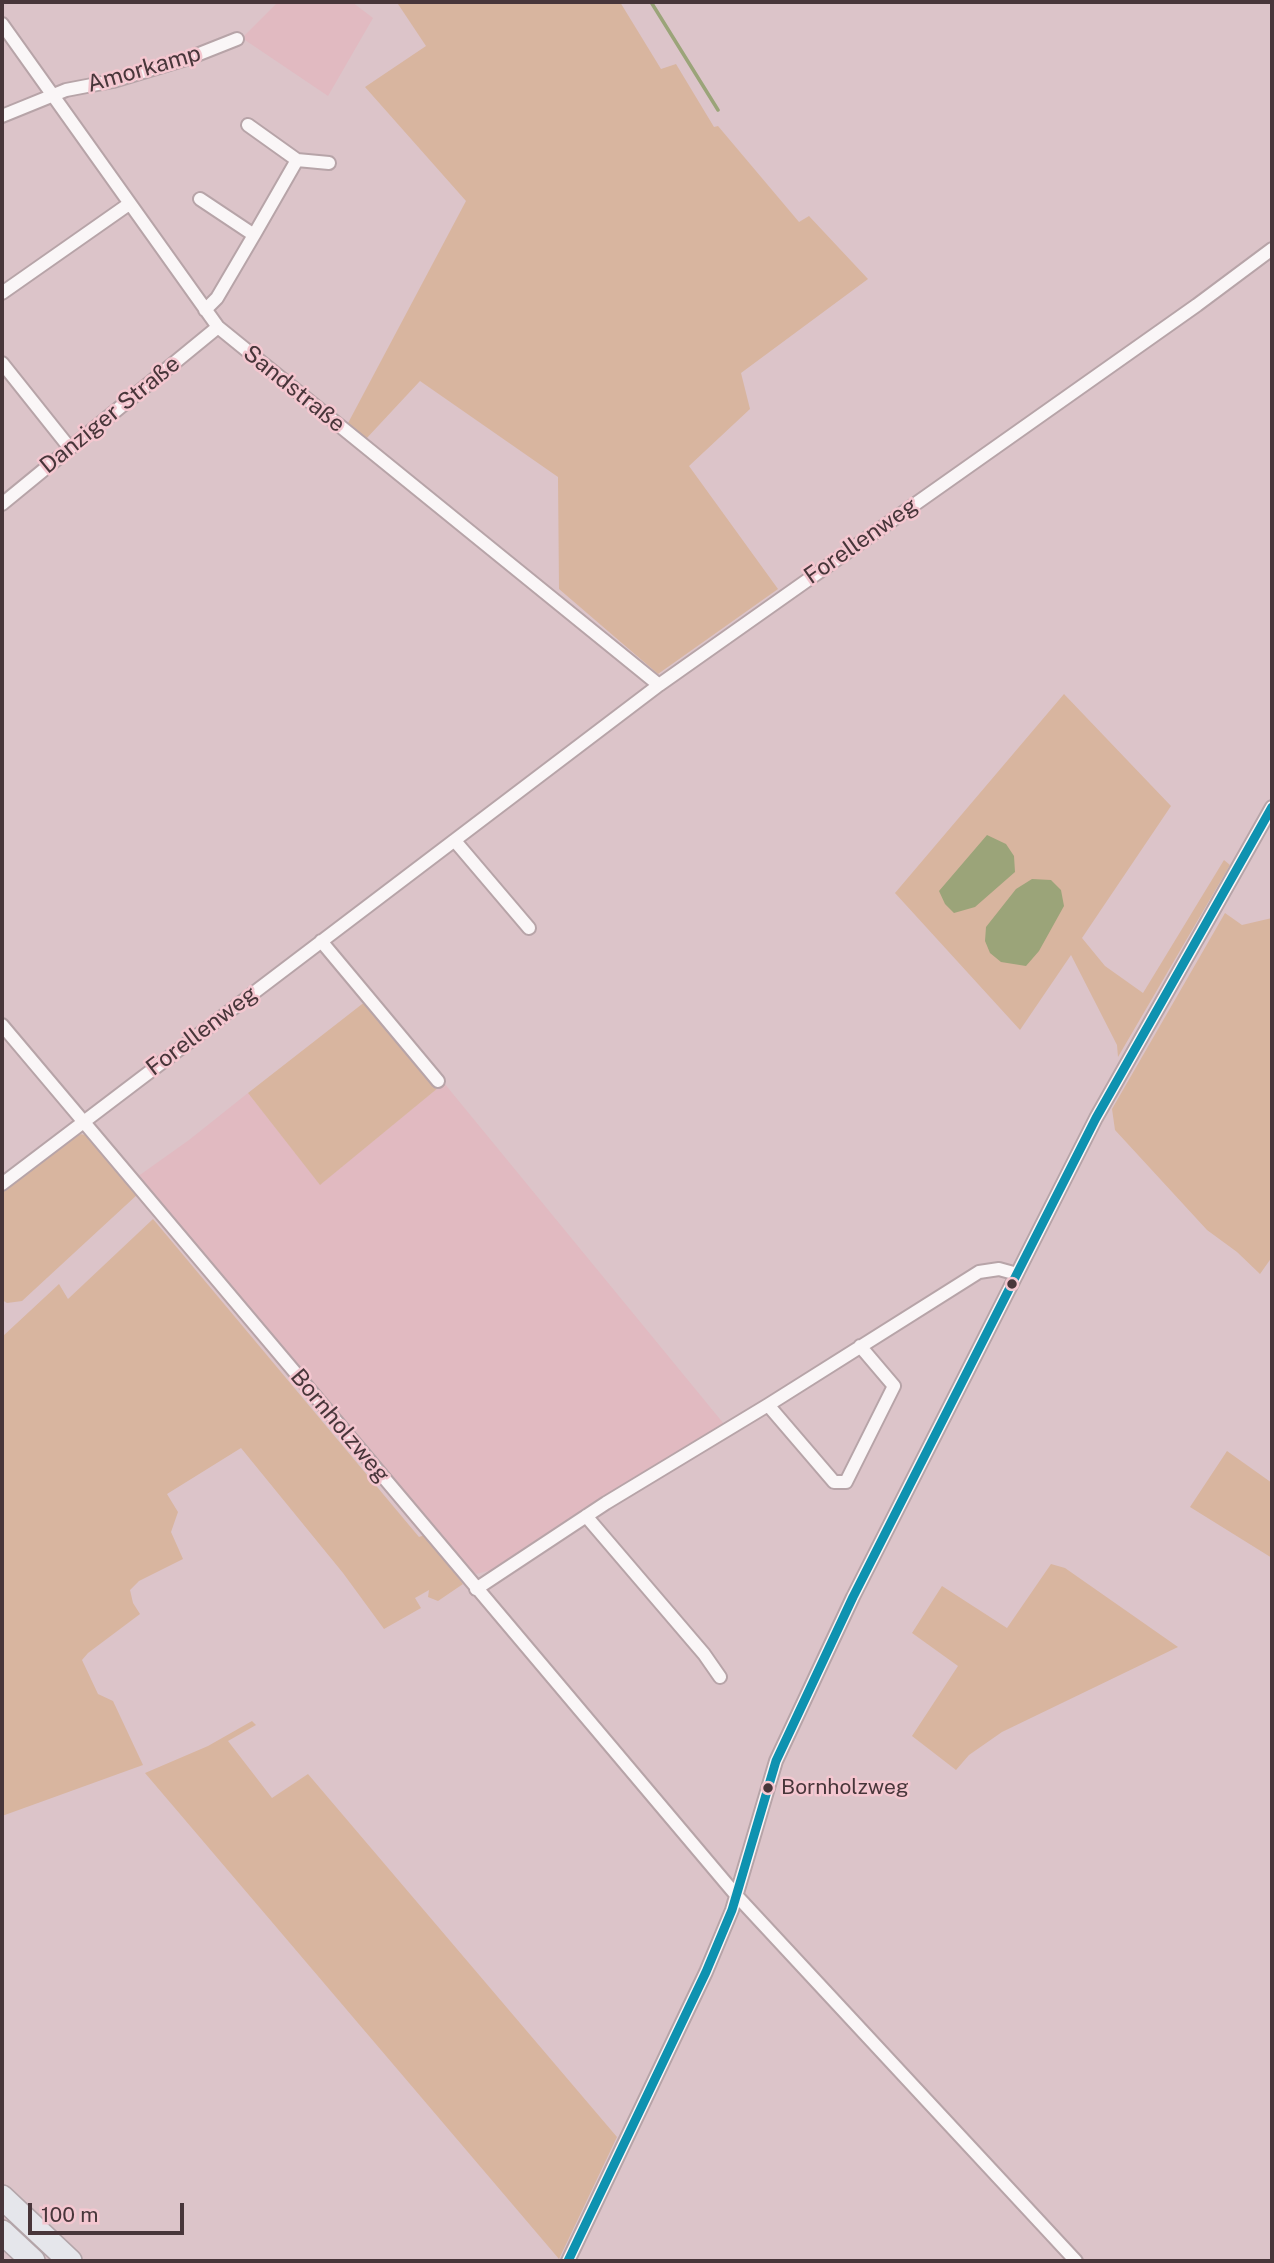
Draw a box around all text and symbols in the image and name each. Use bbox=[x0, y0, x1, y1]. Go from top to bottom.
street label: Amorkamp bbox=[84, 40, 204, 98]
street label: Sandstraße bbox=[237, 339, 351, 439]
street label: Danziger Straße bbox=[35, 350, 185, 480]
street label: Forellenweg bbox=[799, 492, 923, 590]
street label: Forellenweg bbox=[141, 980, 263, 1082]
unlabelled marker bbox=[1005, 1277, 1019, 1291]
street label: Bornholzweg bbox=[284, 1364, 396, 1488]
place label: Bornholzweg bbox=[781, 1775, 909, 1801]
marker: Bornholzweg bbox=[761, 1781, 775, 1795]
scale bar bbox=[32, 2190, 187, 2234]
text: 100 m bbox=[41, 2202, 98, 2227]

